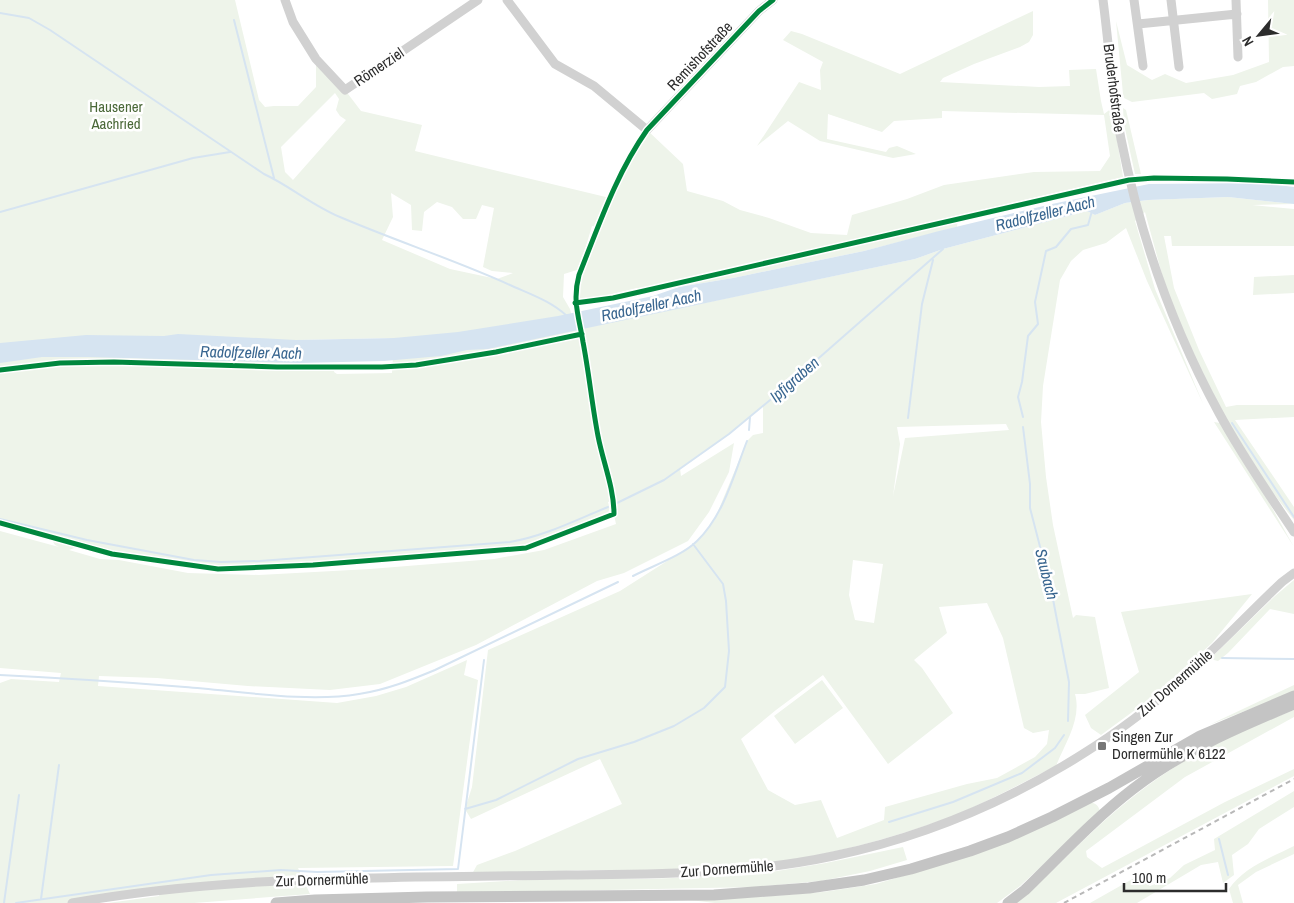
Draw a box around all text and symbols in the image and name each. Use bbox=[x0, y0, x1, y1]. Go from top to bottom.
north arrow bbox=[1234, 10, 1284, 60]
street label: Remishofstraße bbox=[662, 16, 737, 95]
text: N bbox=[1238, 33, 1258, 49]
street label: Römerziel bbox=[350, 42, 408, 91]
street label: Bruderhofstraße bbox=[1099, 43, 1130, 133]
park label: Hausener Aachried bbox=[89, 96, 143, 134]
water label: Radolfzeller Aach bbox=[993, 190, 1097, 236]
water label: Radolfzeller Aach bbox=[599, 284, 703, 326]
water label: Radolfzeller Aach bbox=[200, 340, 302, 364]
water label: Ipfigraben bbox=[764, 351, 824, 407]
water label: Saubach bbox=[1030, 546, 1064, 602]
street label: Zur Dornermühle bbox=[1133, 644, 1217, 721]
place label: Singen Zur Dornermühle K 6122 bbox=[1112, 726, 1226, 764]
marker: Singen Zur Dornermühle K 6122 bbox=[1096, 740, 1108, 752]
street label: Zur Dornermühle bbox=[680, 855, 774, 882]
scale bar bbox=[1124, 860, 1226, 892]
street label: Zur Dornermühle bbox=[275, 867, 369, 892]
text: 100 m bbox=[1132, 867, 1166, 888]

